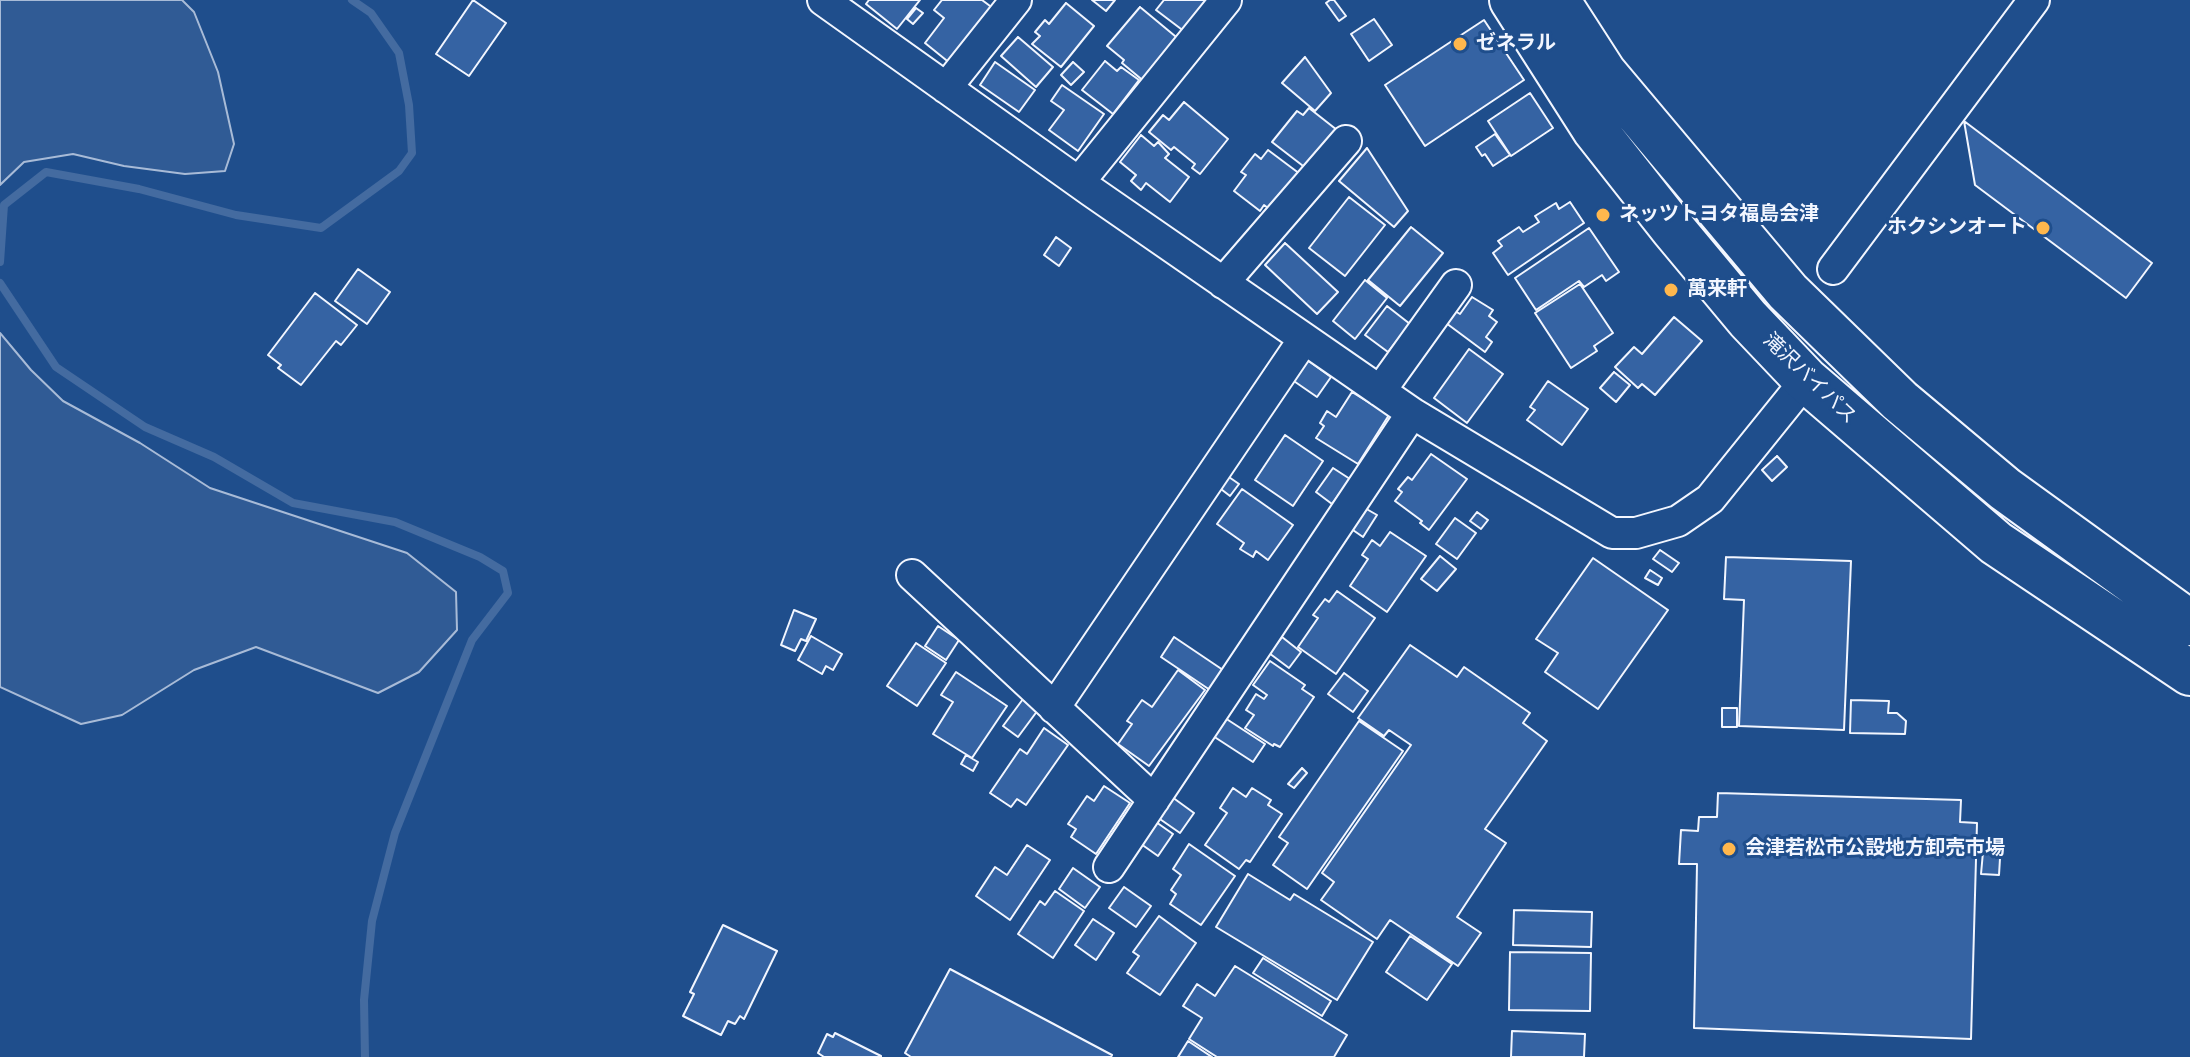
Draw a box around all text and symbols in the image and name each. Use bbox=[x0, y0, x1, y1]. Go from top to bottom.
place label: ゼネラル bbox=[1476, 32, 1556, 56]
marker: ゼネラル bbox=[1451, 35, 1469, 53]
place label: ネッツトヨタ福島会津 bbox=[1619, 203, 1819, 227]
marker: ネッツトヨタ福島会津 bbox=[1594, 206, 1612, 224]
place label: ホクシンオート bbox=[1887, 216, 2027, 240]
marker: ホクシンオート bbox=[2034, 219, 2052, 237]
place label: 萬来軒 bbox=[1687, 278, 1747, 302]
marker: 萬来軒 bbox=[1662, 281, 1680, 299]
street label: 滝沢バイパス bbox=[1758, 329, 1860, 429]
place label: 会津若松市公設地方卸売市場 bbox=[1745, 837, 2005, 861]
marker: 会津若松市公設地方卸売市場 bbox=[1720, 840, 1738, 858]

